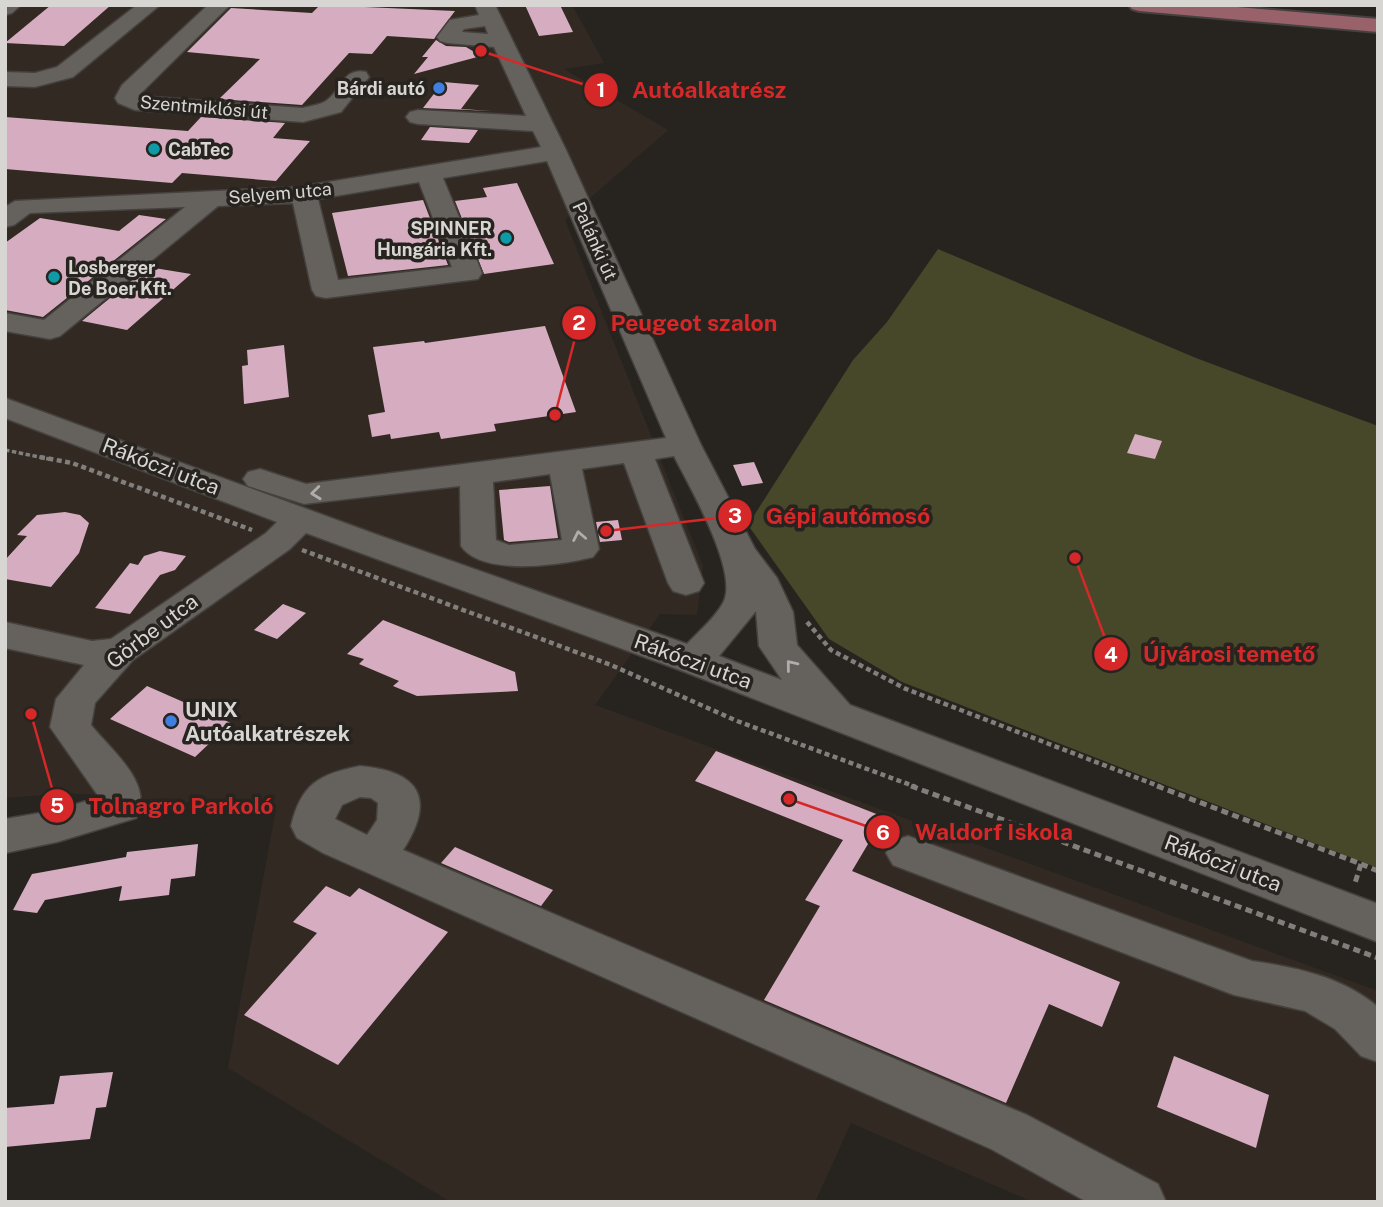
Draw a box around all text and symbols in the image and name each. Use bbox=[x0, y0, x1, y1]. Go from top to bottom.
callout: Autóalkatrész bbox=[583, 68, 801, 112]
text: Autóalkatrész bbox=[632, 76, 786, 103]
text: 1 bbox=[597, 77, 606, 102]
place label: Bárdi autó bbox=[337, 78, 425, 99]
marker: Bárdi autó bbox=[431, 80, 447, 96]
street label: Szentmiklósi út bbox=[139, 91, 269, 123]
place label: CabTec bbox=[168, 139, 230, 160]
marker: CabTec bbox=[146, 141, 162, 157]
street label: Selyem utca bbox=[227, 178, 333, 208]
street label: Palánki út bbox=[568, 199, 622, 283]
place label: SPINNER Hungária Kft. bbox=[377, 218, 492, 260]
marker: SPINNER Hungária Kft. bbox=[498, 230, 514, 246]
place label: Losberger De Boer Kft. bbox=[68, 257, 172, 299]
marker: Losberger De Boer Kft. bbox=[46, 269, 62, 285]
callout: Peugeot szalon bbox=[562, 301, 792, 345]
text: Peugeot szalon bbox=[611, 309, 777, 336]
text: 2 bbox=[572, 310, 586, 335]
street label: Rákóczi utca bbox=[99, 432, 223, 500]
one-way arrow bbox=[310, 485, 322, 500]
callout: Gépi autómosó bbox=[717, 494, 945, 538]
text: Gépi autómosó bbox=[766, 502, 930, 529]
text: 3 bbox=[728, 503, 742, 528]
one-way arrow bbox=[572, 530, 587, 542]
street label: Görbe utca bbox=[101, 589, 203, 673]
street label: Rákóczi utca bbox=[631, 628, 755, 694]
callout: Újvárosi temető bbox=[1093, 632, 1329, 676]
text: Újvárosi temető bbox=[1143, 640, 1316, 667]
text: 4 bbox=[1104, 642, 1118, 667]
one-way arrow bbox=[787, 660, 800, 672]
place label: UNIX Autóalkatrészek bbox=[185, 697, 350, 746]
marker: UNIX Autóalkatrészek bbox=[163, 713, 179, 729]
callout: Tolnagro Parkoló bbox=[40, 784, 288, 828]
text: Tolnagro Parkoló bbox=[88, 792, 274, 819]
text: 5 bbox=[50, 793, 64, 818]
callout: Waldorf Iskola bbox=[866, 810, 1087, 854]
text: Waldorf Iskola bbox=[915, 818, 1073, 845]
text: 6 bbox=[876, 820, 890, 845]
street label: Rákóczi utca bbox=[1161, 829, 1285, 897]

